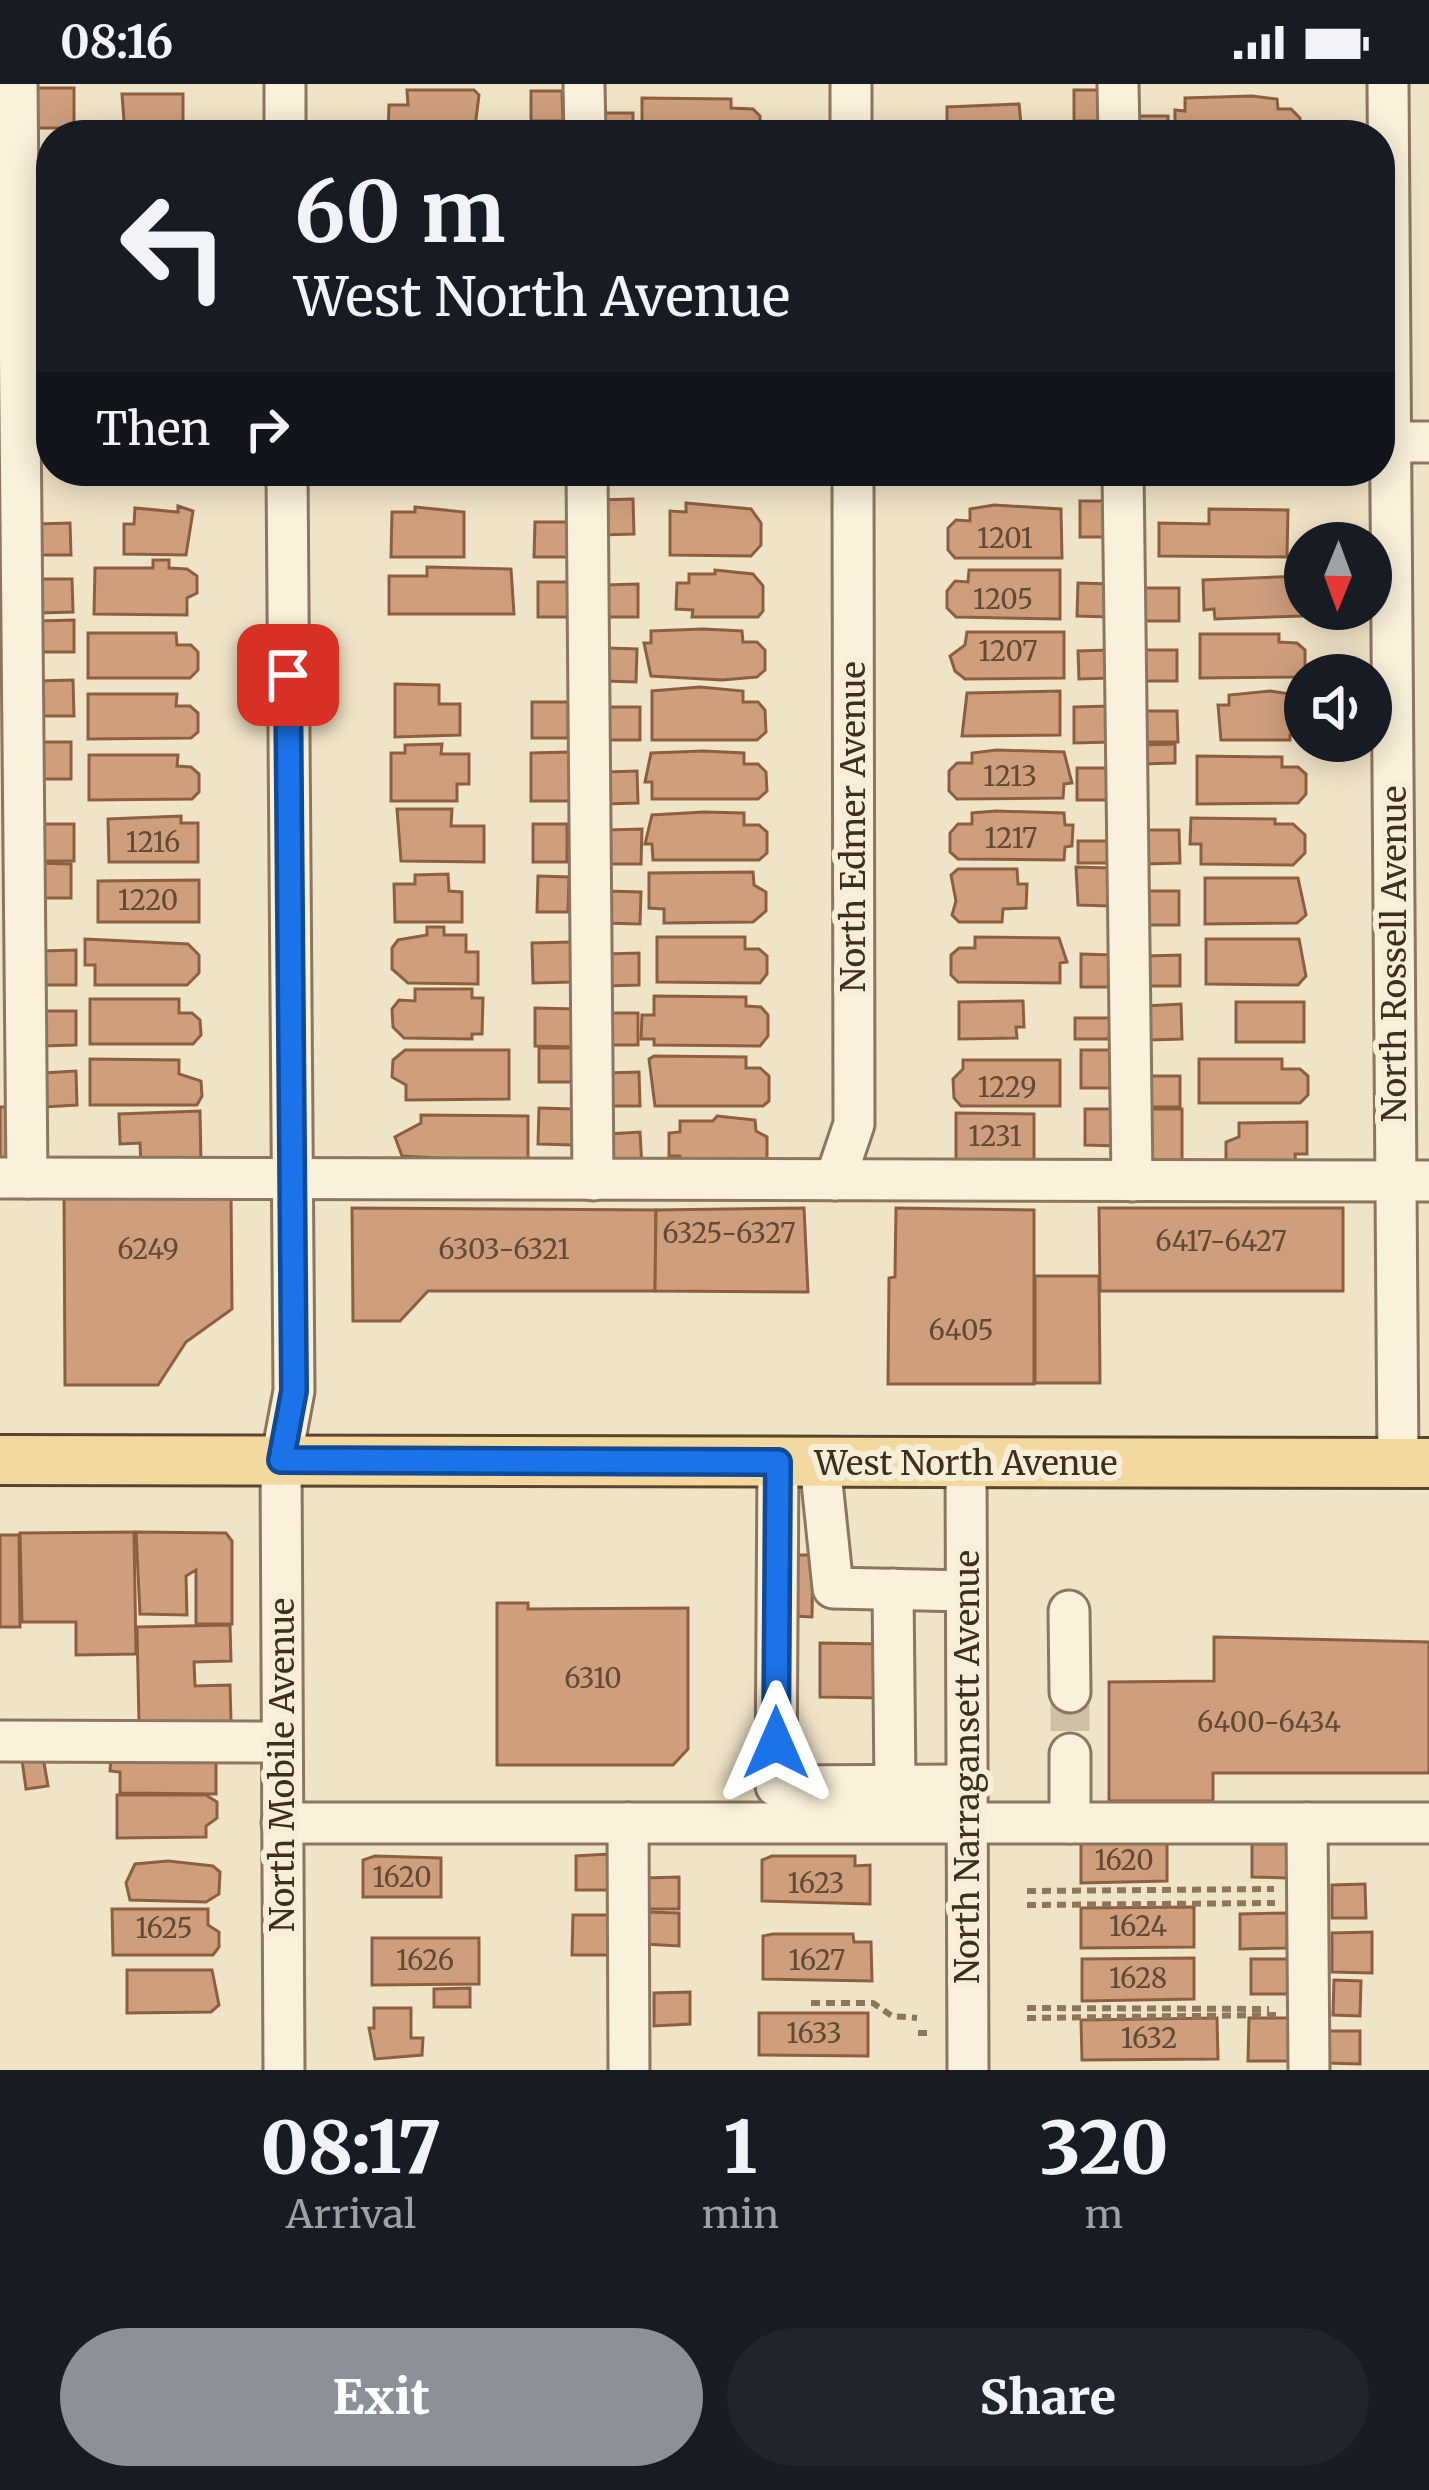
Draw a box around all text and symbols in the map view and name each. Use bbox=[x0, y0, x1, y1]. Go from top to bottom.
text: 08:16 bbox=[60, 14, 173, 70]
text: 60 m bbox=[294, 159, 505, 265]
icon: left bbox=[96, 168, 252, 324]
text: West North Avenue bbox=[294, 263, 790, 331]
icon: right bbox=[234, 396, 300, 462]
text: Then bbox=[96, 401, 210, 457]
house number: 1201 bbox=[977, 521, 1033, 555]
north arrow bbox=[1284, 522, 1392, 630]
map controls bbox=[1284, 522, 1392, 762]
house number: 1205 bbox=[973, 582, 1033, 616]
pin bbox=[237, 624, 339, 726]
house number: 1207 bbox=[978, 634, 1038, 668]
icon: arrive bbox=[255, 642, 321, 708]
button: sound bbox=[1284, 654, 1392, 762]
street label: North Edmer Avenue bbox=[833, 661, 874, 993]
house number: 1213 bbox=[983, 759, 1037, 793]
street label: North Rossell Avenue bbox=[1374, 785, 1415, 1123]
house number: 1217 bbox=[984, 821, 1038, 855]
house number: 1216 bbox=[126, 825, 180, 859]
house number: 1220 bbox=[118, 883, 178, 917]
house number: 1229 bbox=[977, 1070, 1037, 1104]
house number: 1231 bbox=[968, 1119, 1022, 1153]
house number: 6325-6327 bbox=[662, 1216, 796, 1250]
house number: 6417-6427 bbox=[1155, 1224, 1287, 1258]
house number: 6249 bbox=[117, 1232, 179, 1266]
house number: 6303-6321 bbox=[438, 1232, 570, 1266]
house number: 6405 bbox=[928, 1313, 994, 1347]
street label: West North Avenue bbox=[813, 1443, 1118, 1484]
street label: North Narragansett Avenue bbox=[947, 1550, 988, 1984]
street label: North Mobile Avenue bbox=[262, 1598, 303, 1932]
house number: 6310 bbox=[564, 1661, 622, 1695]
position arrow bbox=[713, 1680, 839, 1806]
house number: 6400-6434 bbox=[1197, 1705, 1341, 1739]
house number: 1620 bbox=[1094, 1843, 1154, 1877]
house number: 1620 bbox=[372, 1860, 432, 1894]
house number: 1623 bbox=[788, 1866, 844, 1900]
house number: 1624 bbox=[1109, 1909, 1167, 1943]
house number: 1625 bbox=[135, 1911, 193, 1945]
house number: 1626 bbox=[396, 1943, 454, 1977]
house number: 1627 bbox=[789, 1943, 845, 1977]
house number: 1628 bbox=[1109, 1961, 1167, 1995]
house number: 1633 bbox=[786, 2016, 842, 2050]
house number: 1632 bbox=[1121, 2021, 1177, 2055]
text: 08:17 bbox=[261, 2102, 441, 2193]
text: 1 bbox=[724, 2102, 757, 2193]
text: 320 bbox=[1040, 2102, 1168, 2193]
text: Arrival bbox=[286, 2190, 416, 2239]
text: min bbox=[702, 2190, 779, 2239]
text: m bbox=[1085, 2190, 1123, 2239]
button: Exit bbox=[60, 2328, 703, 2466]
button: Share bbox=[727, 2328, 1369, 2466]

